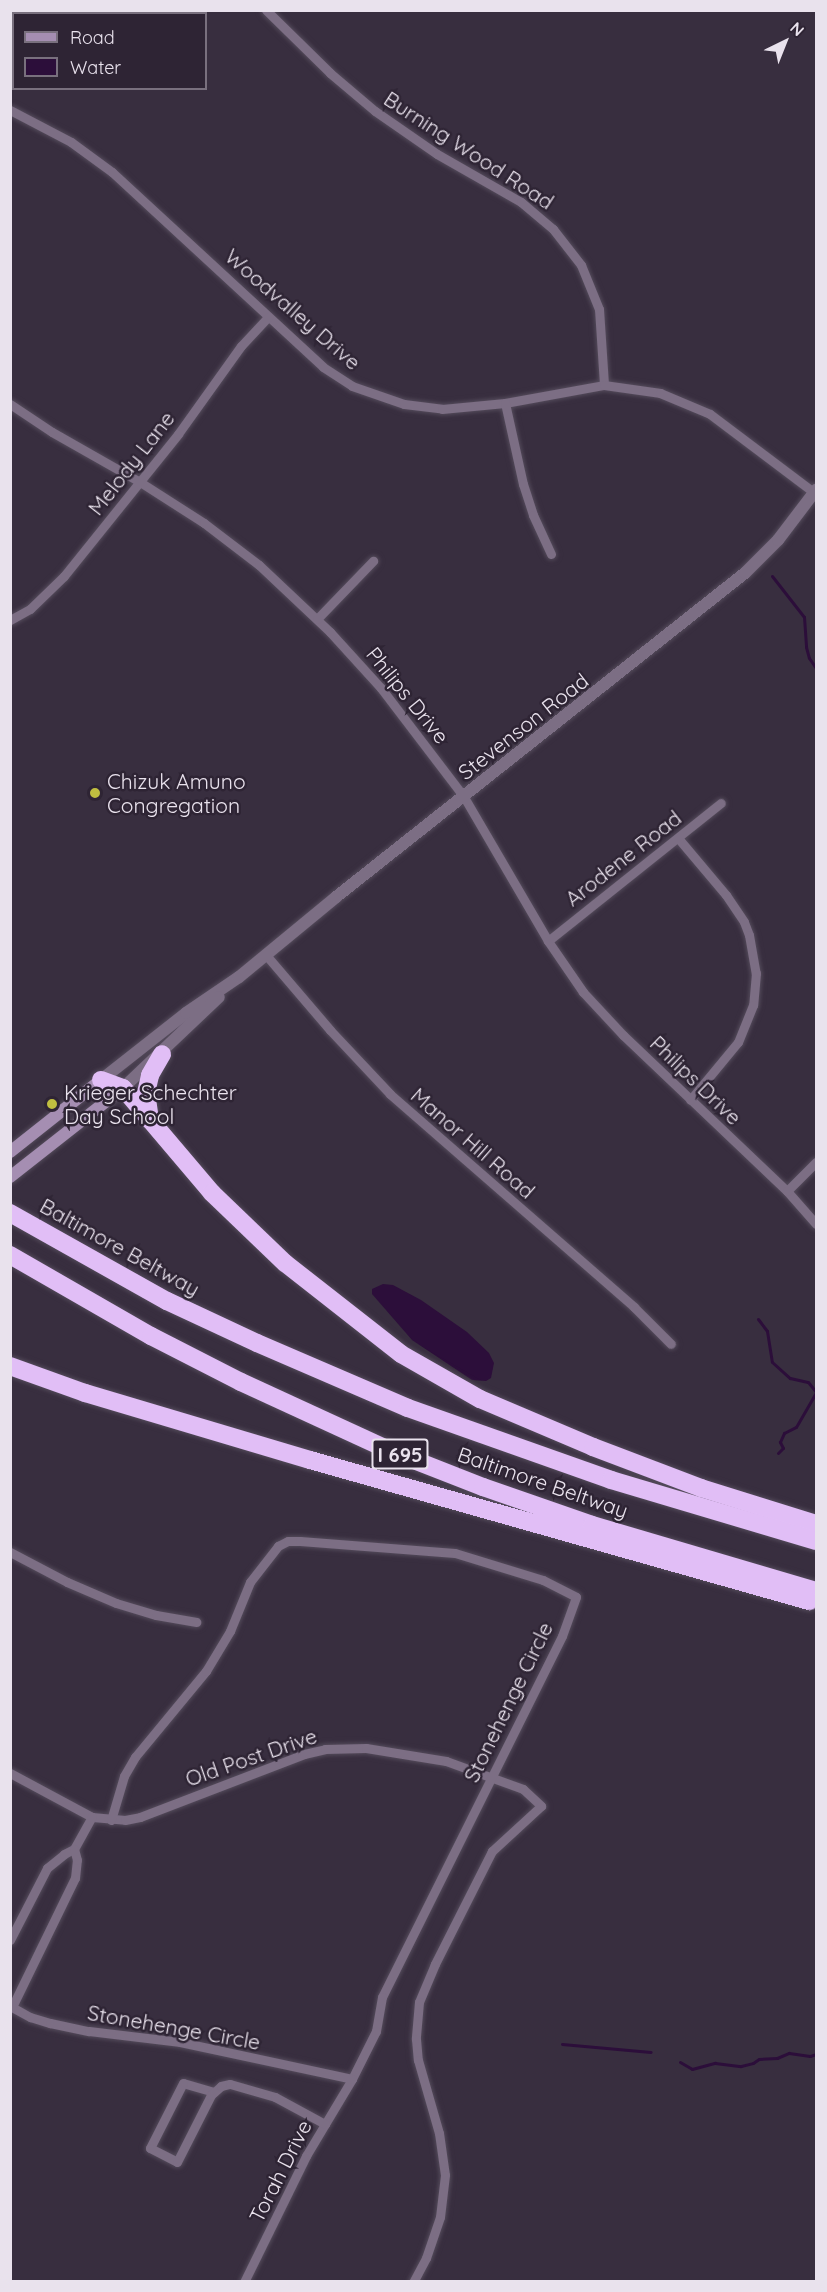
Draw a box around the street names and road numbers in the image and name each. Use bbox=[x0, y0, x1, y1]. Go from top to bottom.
street label: Burning Wood Road bbox=[379, 86, 559, 214]
street label: Woodvalley Drive bbox=[220, 243, 366, 375]
street label: Melody Lane bbox=[83, 406, 179, 520]
street label: Philips Drive bbox=[361, 642, 455, 748]
street label: Stevenson Road bbox=[453, 667, 593, 785]
street label: Arodene Road bbox=[560, 805, 686, 911]
street label: Philips Drive bbox=[645, 1030, 747, 1130]
street label: Manor Hill Road bbox=[406, 1082, 540, 1204]
street label: Baltimore Beltway bbox=[36, 1193, 204, 1301]
road number: I 695 bbox=[370, 1437, 430, 1471]
street label: Baltimore Beltway bbox=[454, 1441, 632, 1523]
street label: Stonehenge Circle bbox=[458, 1618, 558, 1786]
street label: Old Post Drive bbox=[182, 1723, 320, 1791]
street label: Stonehenge Circle bbox=[86, 1999, 262, 2055]
street label: Torah Drive bbox=[243, 2116, 317, 2226]

